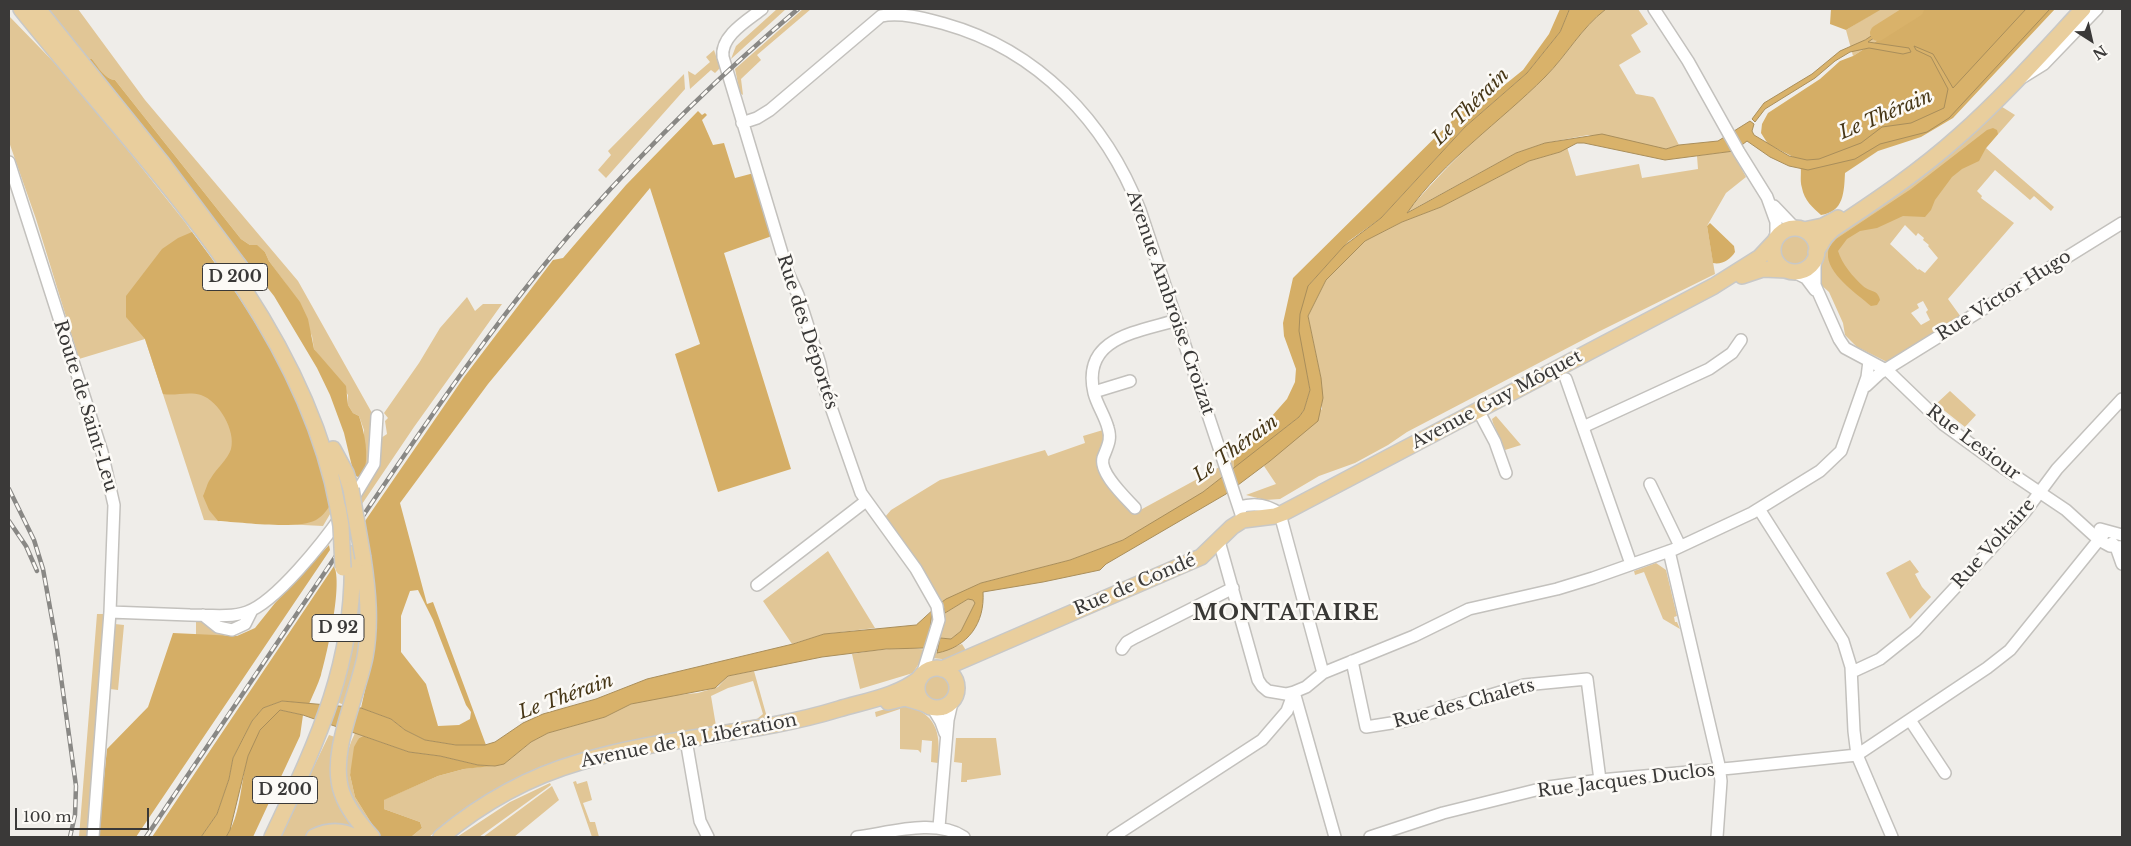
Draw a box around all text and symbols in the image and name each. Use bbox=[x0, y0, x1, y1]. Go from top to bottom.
north arrow bbox=[2066, 15, 2116, 65]
text: N bbox=[2089, 41, 2110, 63]
water label: Le Thérain bbox=[1428, 64, 1514, 150]
water label: Le Thérain bbox=[1836, 85, 1936, 145]
street label: Avenue Ambroise Croizat bbox=[1121, 188, 1219, 418]
street label: Rue Victor Hugo bbox=[1933, 246, 2075, 346]
street label: Rue des Déportés bbox=[772, 252, 842, 412]
road number: D 200 bbox=[202, 264, 268, 290]
street label: Route de Saint-Leu bbox=[49, 318, 121, 494]
street label: Avenue Guy Môquet bbox=[1408, 346, 1586, 454]
street label: Rue Lesiour bbox=[1922, 401, 2024, 485]
water label: Le Thérain bbox=[1189, 411, 1283, 487]
street label: Rue Voltaire bbox=[1948, 495, 2040, 593]
street label: Rue de Condé bbox=[1071, 550, 1199, 620]
district label: MONTATAIRE bbox=[1191, 601, 1381, 627]
road number: D 92 bbox=[312, 614, 364, 641]
water label: Le Thérain bbox=[516, 669, 616, 725]
street label: Rue des Chalets bbox=[1391, 675, 1537, 733]
street label: Avenue de la Libération bbox=[579, 709, 799, 773]
street label: Rue Jacques Duclos bbox=[1536, 759, 1716, 803]
road number: D 200 bbox=[252, 776, 318, 804]
scale bar bbox=[18, 798, 151, 830]
text: 100 m bbox=[23, 807, 72, 826]

